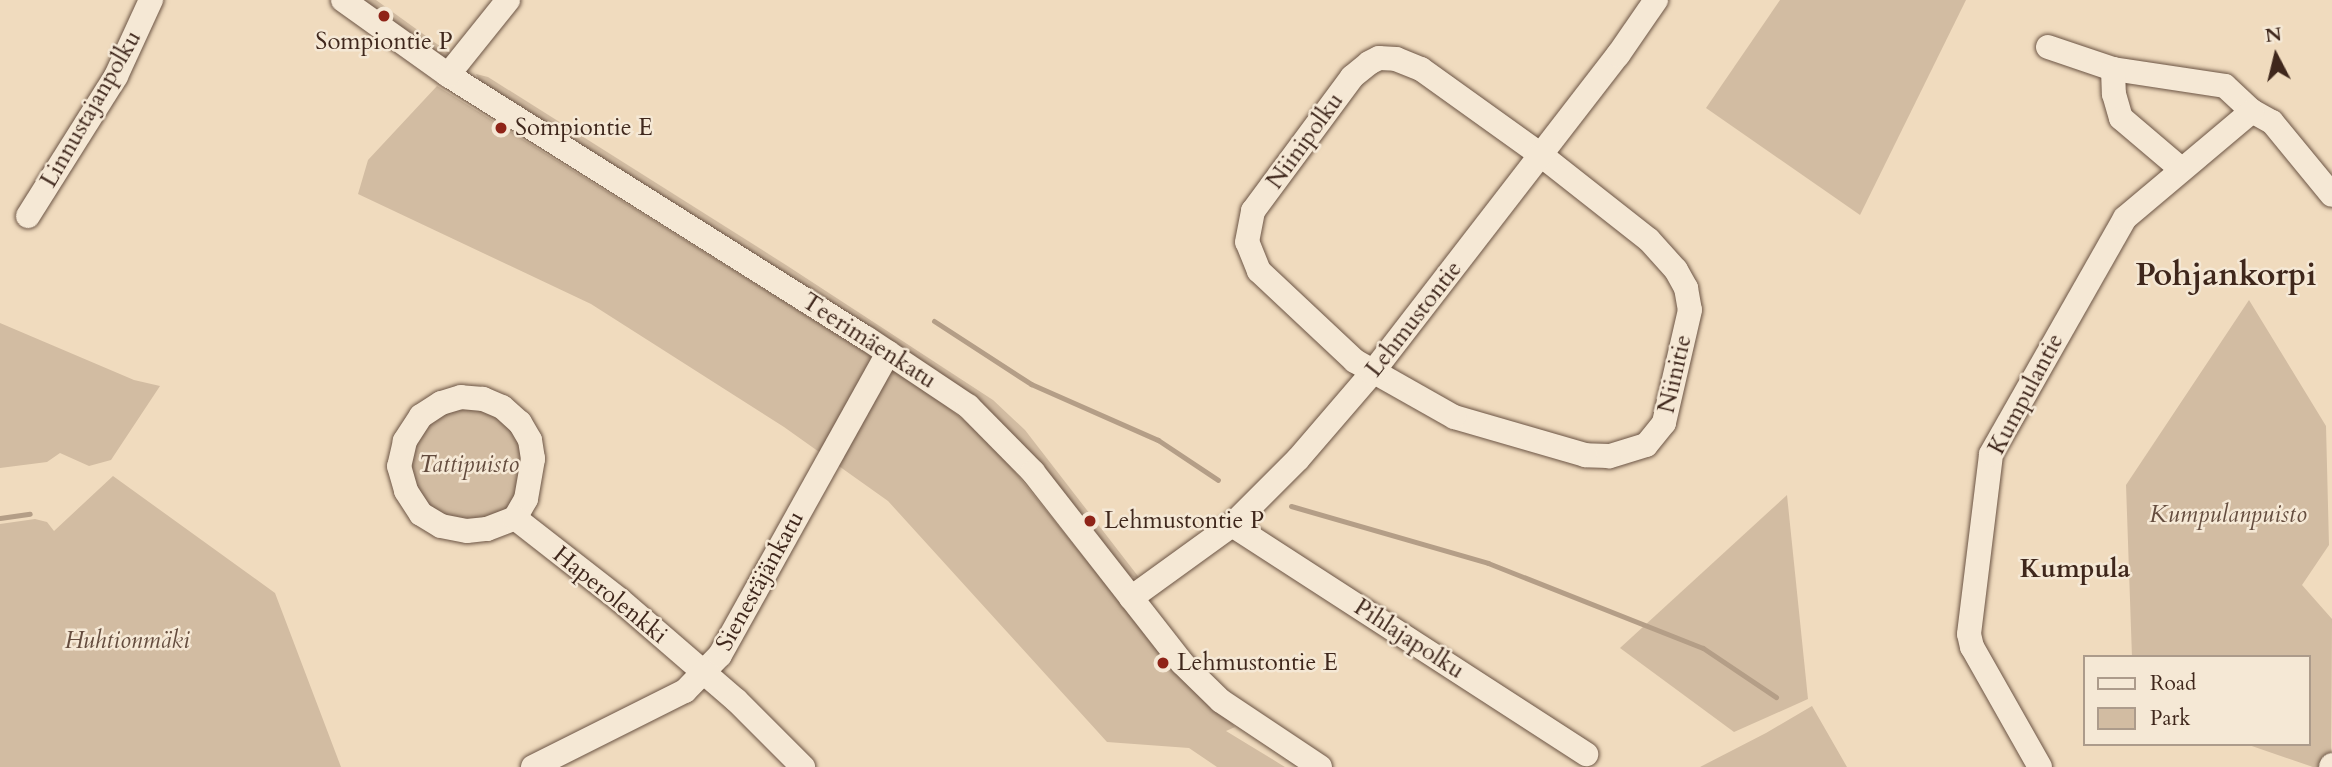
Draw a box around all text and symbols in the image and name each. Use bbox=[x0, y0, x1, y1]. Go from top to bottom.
marker: Sompiontie P bbox=[376, 8, 392, 24]
north arrow bbox=[2241, 21, 2311, 91]
text: N bbox=[2264, 21, 2283, 49]
street label: Linnustajanpolku bbox=[34, 25, 148, 193]
place label: Sompiontie P bbox=[315, 28, 453, 56]
street label: Niinipolku bbox=[1260, 87, 1350, 195]
place label: Sompiontie E bbox=[515, 114, 653, 142]
marker: Sompiontie E bbox=[493, 120, 509, 136]
street label: Lehmustontie bbox=[1360, 255, 1468, 383]
district label: Pohjankorpi bbox=[2136, 256, 2316, 294]
street label: Teerimäenkatu bbox=[796, 287, 942, 395]
street label: Kumpulantie bbox=[1982, 329, 2070, 459]
street label: Niinitie bbox=[1652, 332, 1698, 416]
park label: Tattipuisto bbox=[419, 451, 519, 479]
park label: Kumpulanpuisto bbox=[2149, 501, 2307, 529]
street label: Sienestäjänkatu bbox=[710, 506, 810, 656]
place label: Lehmustontie P bbox=[1104, 507, 1264, 535]
marker: Lehmustontie P bbox=[1082, 513, 1098, 529]
street label: Haperolenkki bbox=[547, 540, 673, 650]
district label: Kumpula bbox=[2020, 553, 2130, 585]
street label: Pihlajapolku bbox=[1348, 593, 1470, 685]
park label: Huhtionmäki bbox=[64, 627, 190, 655]
place label: Lehmustontie E bbox=[1177, 649, 1338, 677]
marker: Lehmustontie E bbox=[1155, 655, 1171, 671]
legend bbox=[2084, 655, 2311, 746]
text: Road bbox=[2150, 669, 2196, 698]
text: Park bbox=[2150, 704, 2190, 733]

